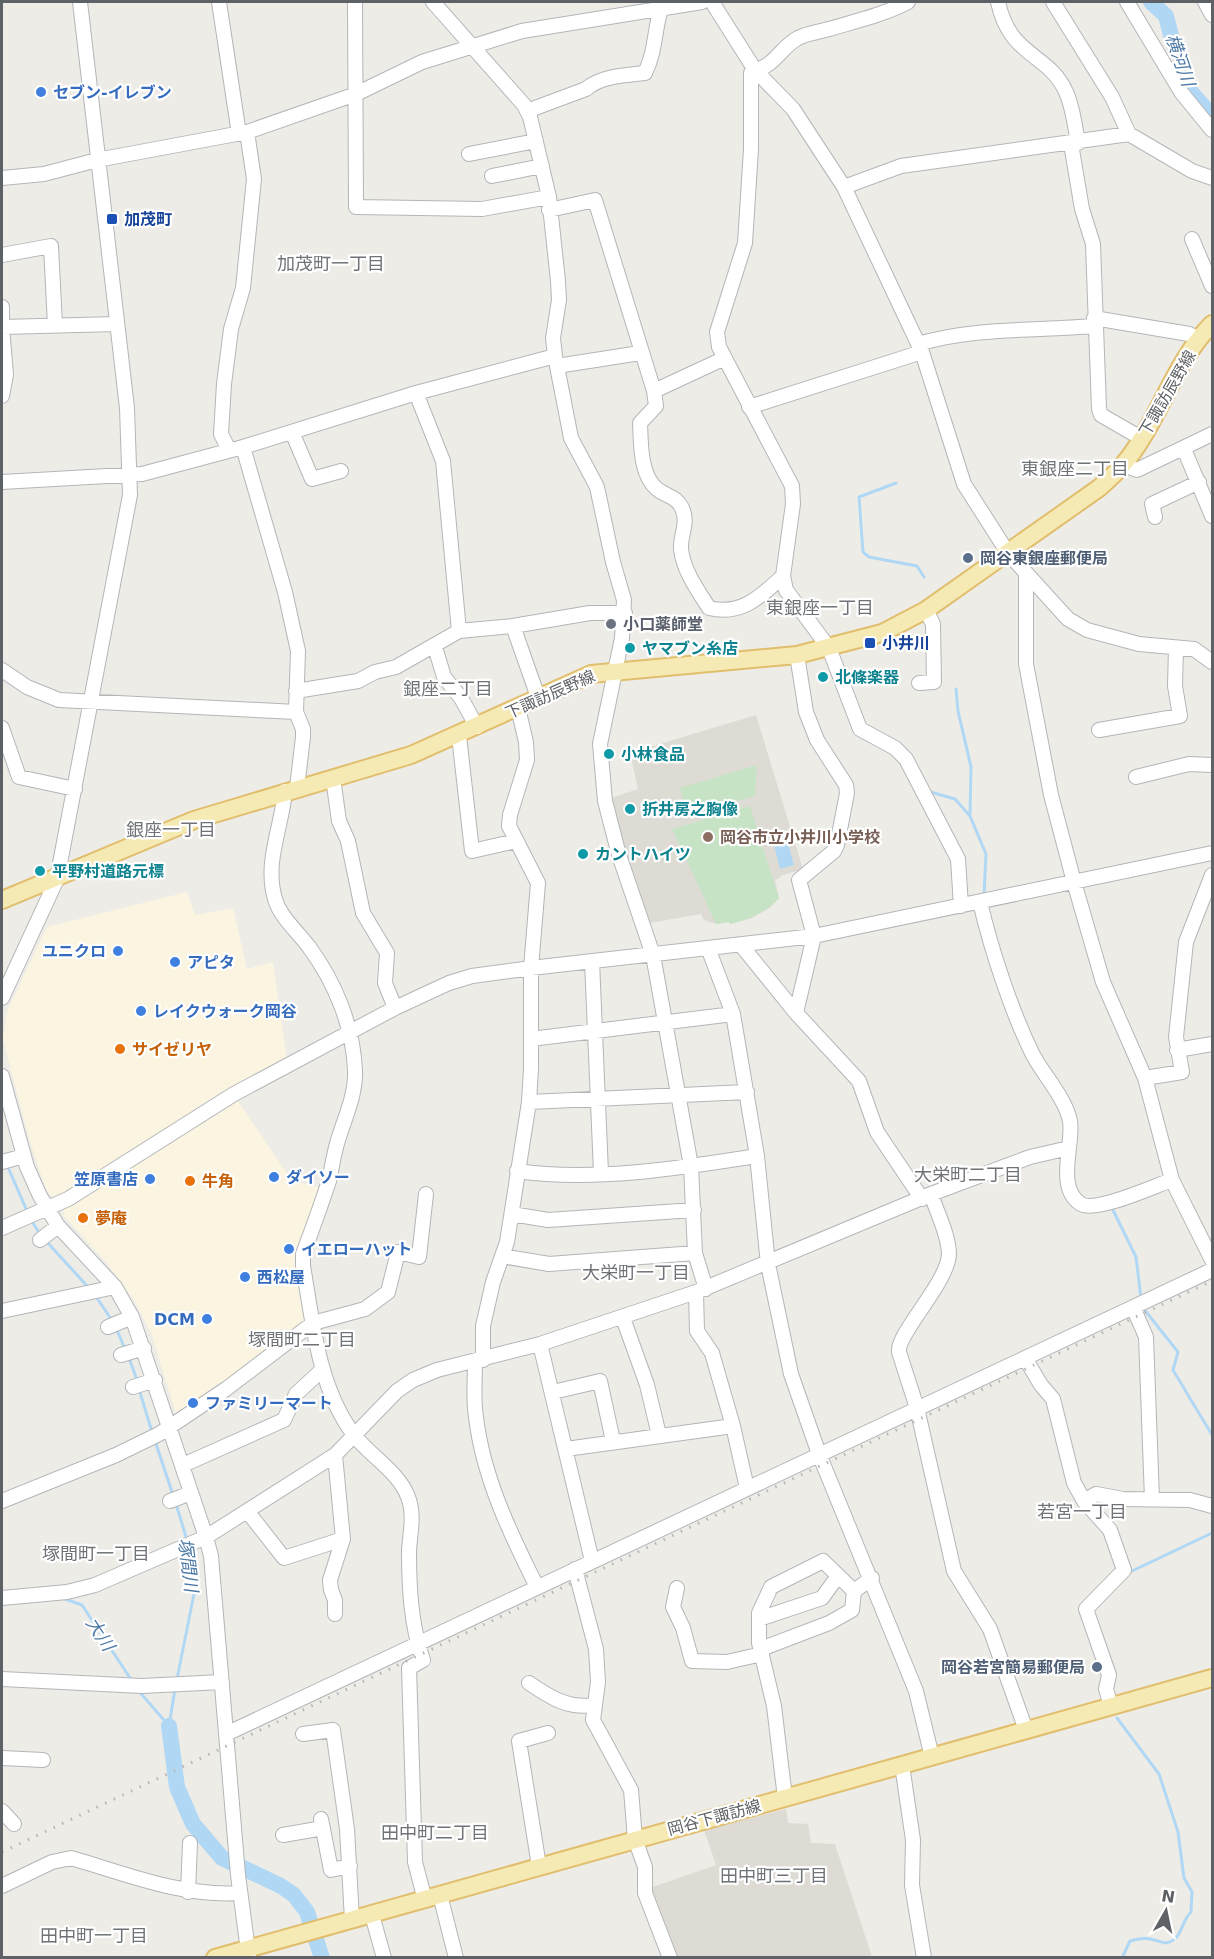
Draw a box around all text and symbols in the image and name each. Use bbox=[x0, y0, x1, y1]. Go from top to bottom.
water label: 横河川 bbox=[1162, 31, 1200, 91]
place label: セブン-イレブン bbox=[53, 83, 172, 102]
marker: セブン-イレブン bbox=[34, 85, 48, 99]
place label: 加茂町 bbox=[124, 210, 172, 229]
marker: 加茂町 bbox=[105, 212, 119, 226]
district label: 加茂町一丁目 bbox=[277, 253, 385, 274]
street label: 下諏訪辰野線 bbox=[1135, 347, 1200, 440]
district label: 東銀座二丁目 bbox=[1021, 458, 1129, 479]
place label: 岡谷東銀座郵便局 bbox=[980, 549, 1108, 568]
marker: 岡谷東銀座郵便局 bbox=[961, 551, 975, 565]
district label: 東銀座一丁目 bbox=[766, 597, 874, 618]
place label: 小口薬師堂 bbox=[623, 615, 703, 634]
marker: 小口薬師堂 bbox=[604, 617, 618, 631]
place label: 小井川 bbox=[882, 634, 930, 653]
marker: 小井川 bbox=[863, 636, 877, 650]
place label: ヤマブン糸店 bbox=[642, 639, 738, 658]
marker: ヤマブン糸店 bbox=[623, 641, 637, 655]
street label: 下諏訪辰野線 bbox=[502, 666, 598, 723]
place label: 北條楽器 bbox=[835, 668, 900, 687]
marker: 北條楽器 bbox=[816, 670, 830, 684]
district label: 銀座二丁目 bbox=[403, 678, 493, 699]
place label: 小林食品 bbox=[621, 745, 685, 764]
marker: 小林食品 bbox=[602, 747, 616, 761]
place label: 折井房之胸像 bbox=[642, 800, 738, 819]
marker: 折井房之胸像 bbox=[623, 802, 637, 816]
district label: 銀座一丁目 bbox=[126, 819, 216, 840]
place label: 岡谷市立小井川小学校 bbox=[720, 828, 880, 847]
marker: 岡谷市立小井川小学校 bbox=[701, 830, 715, 844]
place label: カントハイツ bbox=[595, 845, 691, 864]
marker: カントハイツ bbox=[576, 847, 590, 861]
place label: 平野村道路元標 bbox=[52, 862, 164, 881]
marker: 平野村道路元標 bbox=[33, 864, 47, 878]
place label: ユニクロ bbox=[42, 942, 106, 961]
marker: ユニクロ bbox=[111, 944, 125, 958]
place label: アピタ bbox=[187, 953, 235, 972]
marker: アピタ bbox=[168, 955, 182, 969]
place label: レイクウォーク岡谷 bbox=[153, 1002, 297, 1021]
marker: レイクウォーク岡谷 bbox=[134, 1004, 148, 1018]
place label: サイゼリヤ bbox=[132, 1040, 212, 1059]
marker: サイゼリヤ bbox=[113, 1042, 127, 1056]
district label: 大栄町二丁目 bbox=[914, 1164, 1022, 1185]
place label: ダイソー bbox=[286, 1168, 350, 1187]
place label: 笠原書店 bbox=[74, 1170, 138, 1189]
marker: ダイソー bbox=[267, 1170, 281, 1184]
marker: 笠原書店 bbox=[143, 1172, 157, 1186]
place label: 牛角 bbox=[202, 1172, 234, 1191]
marker: 牛角 bbox=[183, 1174, 197, 1188]
place label: 夢庵 bbox=[95, 1209, 127, 1228]
marker: 夢庵 bbox=[76, 1211, 90, 1225]
place label: イエローハット bbox=[301, 1240, 413, 1259]
marker: イエローハット bbox=[282, 1242, 296, 1256]
district label: 大栄町一丁目 bbox=[582, 1262, 690, 1283]
place label: 西松屋 bbox=[257, 1268, 305, 1287]
marker: 西松屋 bbox=[238, 1270, 252, 1284]
place label: DCM bbox=[154, 1310, 195, 1329]
marker: DCM bbox=[200, 1312, 214, 1326]
district label: 塚間町二丁目 bbox=[248, 1329, 356, 1350]
place label: ファミリーマート bbox=[205, 1394, 333, 1413]
marker: ファミリーマート bbox=[186, 1396, 200, 1410]
district label: 若宮一丁目 bbox=[1037, 1501, 1127, 1522]
water label: 塚間川 bbox=[175, 1537, 202, 1595]
district label: 塚間町一丁目 bbox=[42, 1543, 150, 1564]
water label: 大川 bbox=[82, 1613, 120, 1656]
place label: 岡谷若宮簡易郵便局 bbox=[941, 1658, 1085, 1677]
marker: 岡谷若宮簡易郵便局 bbox=[1090, 1660, 1104, 1674]
street label: 岡谷下諏訪線 bbox=[665, 1796, 763, 1839]
district label: 田中町二丁目 bbox=[381, 1822, 489, 1843]
district label: 田中町三丁目 bbox=[720, 1865, 828, 1886]
north arrow bbox=[1136, 1881, 1196, 1941]
text: N bbox=[1160, 1886, 1176, 1907]
district label: 田中町一丁目 bbox=[40, 1925, 148, 1946]

